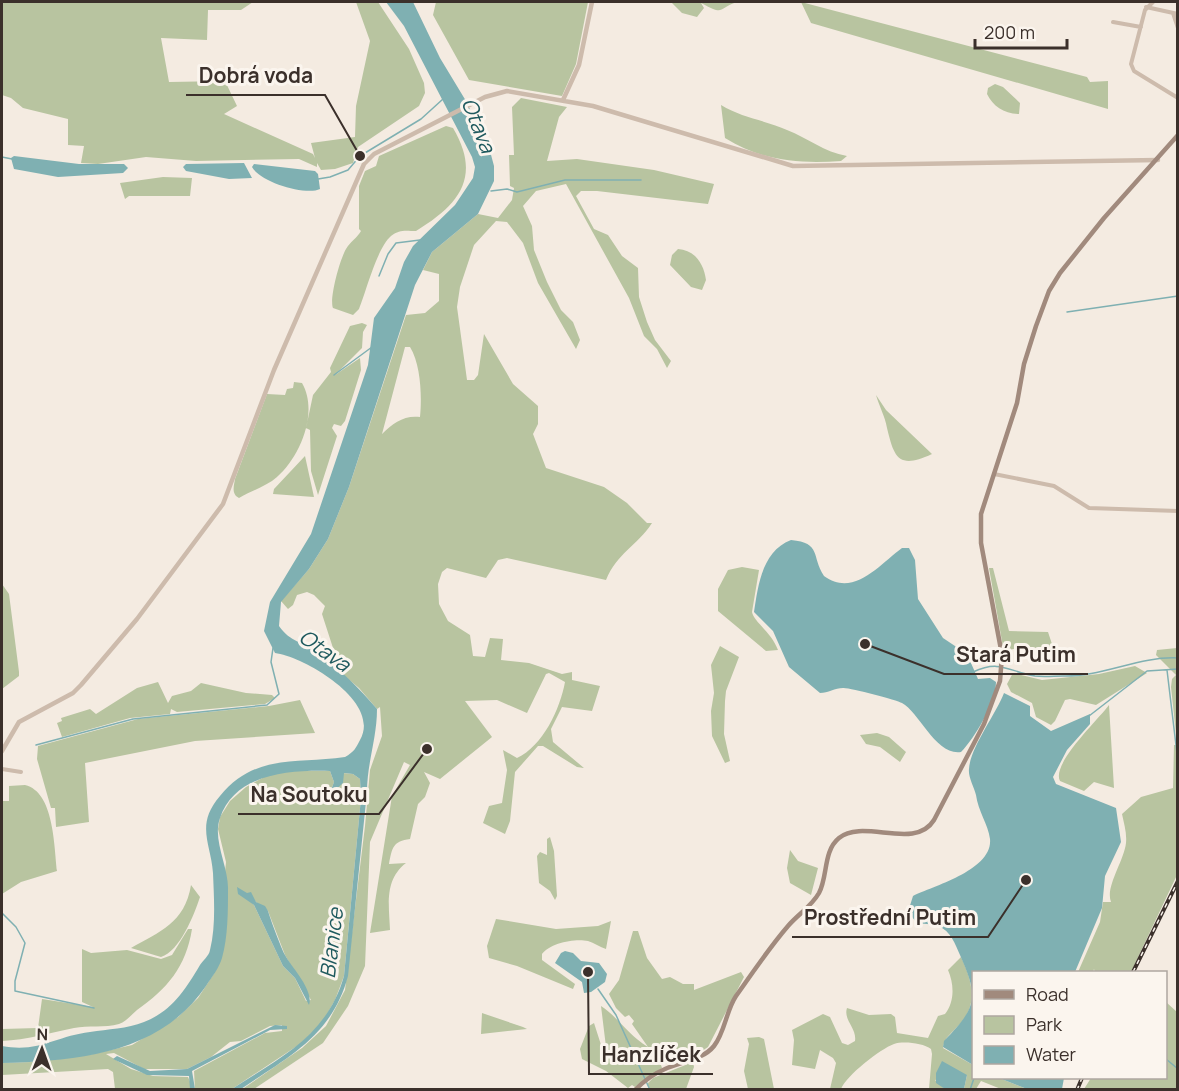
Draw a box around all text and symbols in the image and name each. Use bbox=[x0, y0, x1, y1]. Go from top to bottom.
scale bar bbox=[975, 12, 1066, 50]
text: 200 m bbox=[984, 20, 1035, 44]
callout: Dobrá voda bbox=[186, 56, 325, 95]
text: Dobrá voda bbox=[199, 61, 313, 89]
water label: Otava bbox=[455, 94, 503, 158]
water label: Otava bbox=[294, 622, 357, 678]
callout: Stará Putim bbox=[944, 635, 1088, 674]
text: Stará Putim bbox=[956, 640, 1076, 668]
callout: Na Soutoku bbox=[238, 775, 379, 814]
text: Na Soutoku bbox=[250, 780, 368, 808]
callout: Prostřední Putim bbox=[792, 898, 988, 937]
text: Prostřední Putim bbox=[804, 903, 976, 931]
water label: Blanice bbox=[313, 905, 349, 980]
legend bbox=[972, 971, 1167, 1079]
text: Road bbox=[1026, 982, 1069, 1006]
text: Park bbox=[1026, 1012, 1063, 1036]
north arrow bbox=[12, 1019, 72, 1079]
text: N bbox=[36, 1023, 48, 1045]
callout: Hanzlíček bbox=[589, 1035, 713, 1074]
text: Hanzlíček bbox=[601, 1040, 701, 1068]
text: Water bbox=[1026, 1042, 1076, 1066]

